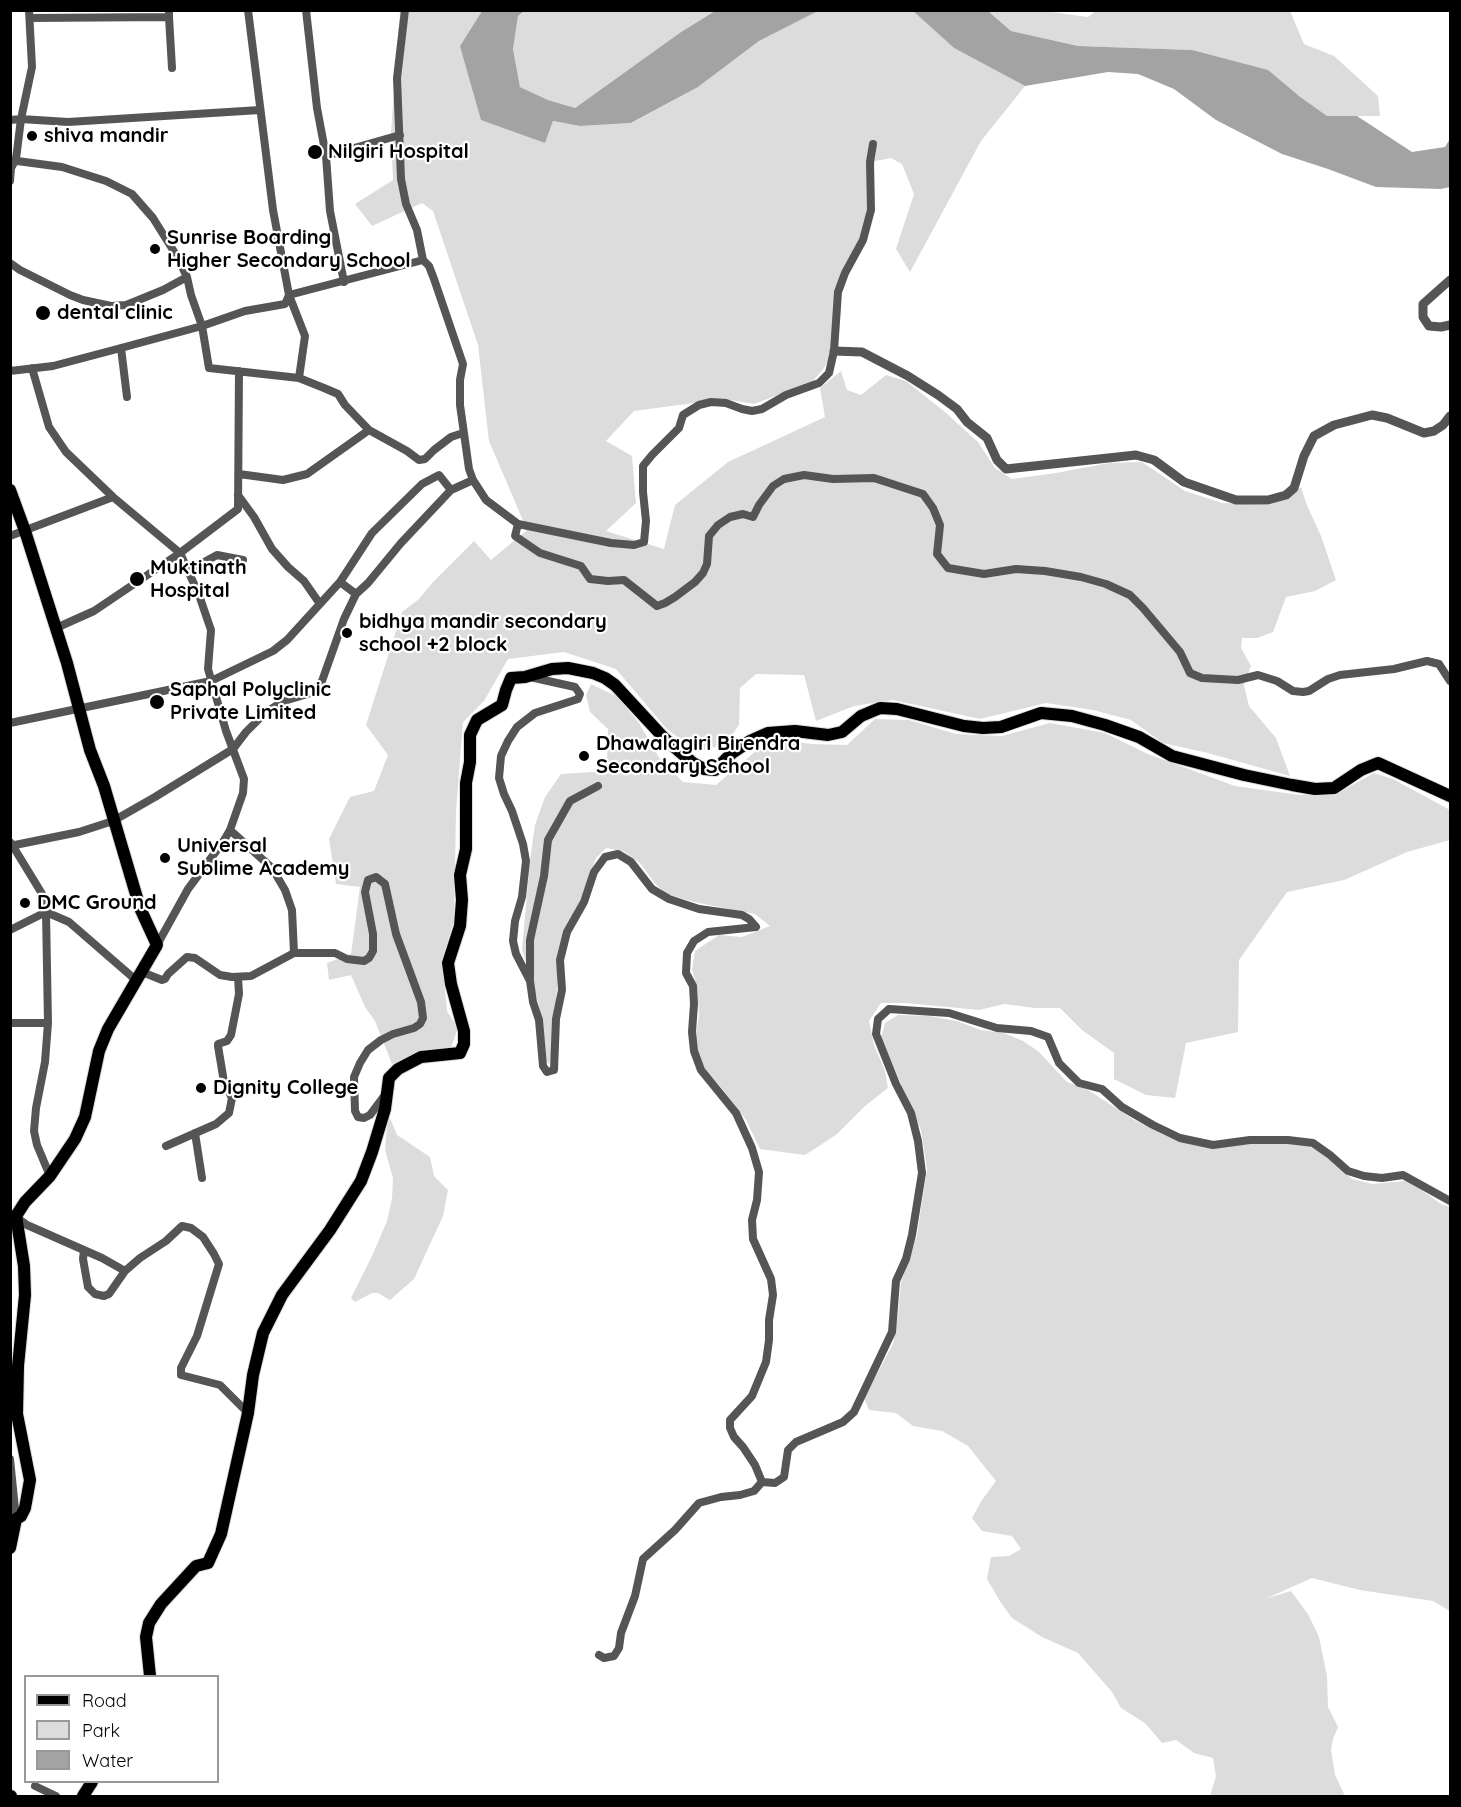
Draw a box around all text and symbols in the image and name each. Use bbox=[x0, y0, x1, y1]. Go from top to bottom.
place label: shiva mandir bbox=[44, 124, 168, 148]
marker: shiva mandir bbox=[25, 129, 39, 143]
place label: Nilgiri Hospital bbox=[328, 140, 469, 164]
marker: Nilgiri Hospital bbox=[306, 143, 324, 161]
place label: Sunrise Boarding Higher Secondary School bbox=[167, 226, 411, 273]
marker: Sunrise Boarding Higher Secondary School bbox=[148, 242, 162, 256]
place label: dental clinic bbox=[57, 301, 173, 325]
marker: dental clinic bbox=[34, 304, 52, 322]
place label: Muktinath Hospital bbox=[150, 556, 247, 603]
marker: Muktinath Hospital bbox=[128, 570, 146, 588]
place label: bidhya mandir secondary school +2 block bbox=[359, 610, 607, 657]
marker: bidhya mandir secondary school +2 block bbox=[340, 626, 354, 640]
place label: Saphal Polyclinic Private Limited bbox=[170, 678, 331, 725]
marker: Saphal Polyclinic Private Limited bbox=[148, 693, 166, 711]
place label: Dhawalagiri Birendra Secondary School bbox=[596, 732, 800, 779]
marker: Dhawalagiri Birendra Secondary School bbox=[577, 749, 591, 763]
place label: Universal Sublime Academy bbox=[177, 834, 349, 881]
marker: Universal Sublime Academy bbox=[158, 851, 172, 865]
place label: DMC Ground bbox=[37, 891, 157, 915]
marker: DMC Ground bbox=[18, 896, 32, 910]
place label: Dignity College bbox=[213, 1076, 358, 1100]
marker: Dignity College bbox=[194, 1081, 208, 1095]
legend bbox=[24, 1675, 219, 1783]
text: Road bbox=[82, 1689, 127, 1712]
text: Park bbox=[82, 1719, 120, 1742]
text: Water bbox=[82, 1749, 133, 1772]

